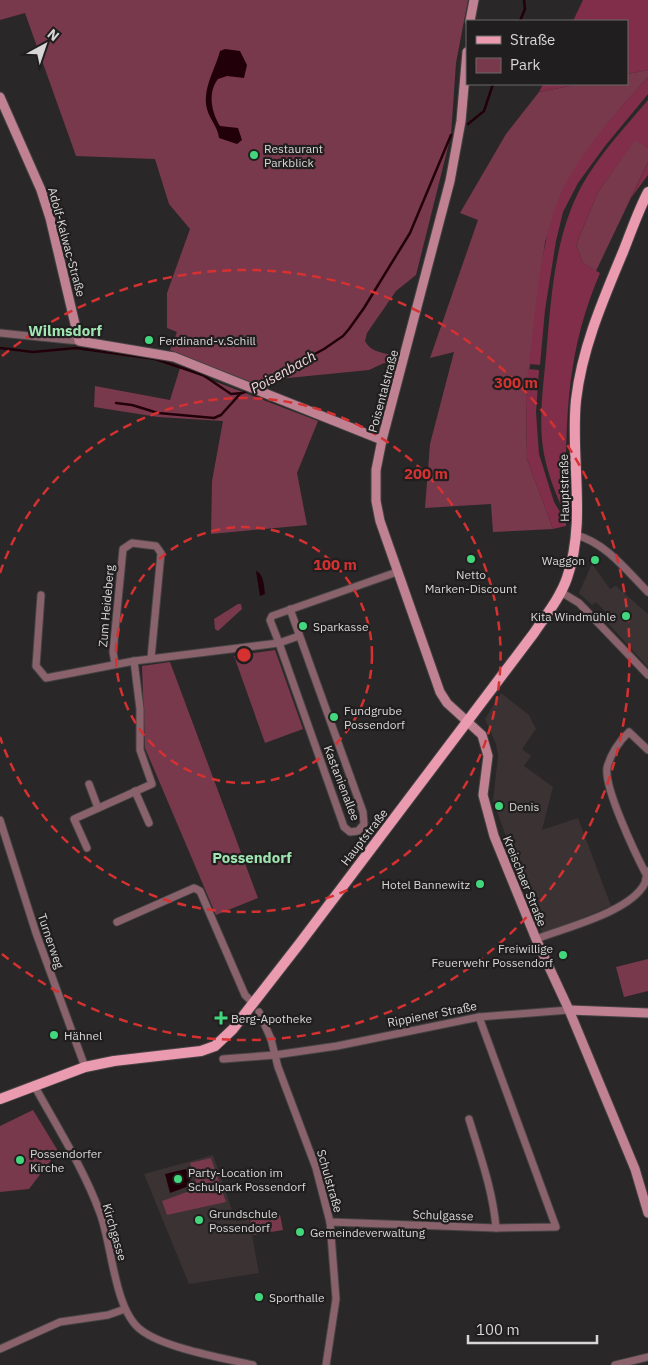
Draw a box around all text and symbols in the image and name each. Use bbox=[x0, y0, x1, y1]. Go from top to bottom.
north arrow bbox=[20, 20, 70, 70]
legend bbox=[466, 20, 628, 85]
text: N bbox=[44, 25, 63, 45]
text: Straße bbox=[510, 30, 555, 49]
text: Park bbox=[510, 55, 540, 74]
place label: Restaurant Parkblick bbox=[264, 141, 323, 170]
marker: Restaurant Parkblick bbox=[248, 149, 260, 161]
street label: Adolf-Kalwac-Straße bbox=[45, 186, 89, 299]
district label: Wilmsdorf bbox=[28, 321, 102, 340]
place label: Ferdinand-v.Schill bbox=[159, 333, 256, 348]
marker: Ferdinand-v.Schill bbox=[143, 334, 155, 346]
water label: Poisenbach bbox=[247, 347, 319, 397]
street label: Poisentalstraße bbox=[365, 348, 401, 434]
text: 300 m bbox=[494, 373, 538, 392]
street label: Hauptstraße bbox=[556, 454, 572, 522]
text: 200 m bbox=[404, 464, 448, 483]
marker: Netto Marken-Discount bbox=[465, 553, 477, 565]
place label: Waggon bbox=[542, 553, 585, 568]
marker: Waggon bbox=[589, 554, 601, 566]
text: 100 m bbox=[313, 555, 357, 574]
street label: Zum Heideberg bbox=[95, 564, 117, 648]
place label: Netto Marken-Discount bbox=[425, 567, 517, 596]
place label: Kita Windmühle bbox=[531, 609, 616, 624]
marker: Kita Windmühle bbox=[620, 610, 632, 622]
place label: Sparkasse bbox=[313, 619, 369, 634]
marker: Sparkasse bbox=[297, 620, 309, 632]
centre of rings bbox=[235, 646, 253, 664]
place label: Fundgrube Possendorf bbox=[344, 703, 405, 732]
marker: Fundgrube Possendorf bbox=[328, 711, 340, 723]
street label: Kastanienallee bbox=[321, 743, 363, 823]
place label: Denis bbox=[509, 799, 539, 814]
marker: Denis bbox=[493, 800, 505, 812]
street label: Hauptstraße bbox=[337, 805, 391, 868]
street label: Kreischaer Straße bbox=[500, 833, 550, 929]
district label: Possendorf bbox=[212, 848, 292, 867]
place label: Hotel Bannewitz bbox=[382, 877, 470, 892]
marker: Hotel Bannewitz bbox=[474, 878, 486, 890]
street label: Turnerweg bbox=[35, 911, 68, 971]
place label: Freiwillige Feuerwehr Possendorf bbox=[432, 941, 553, 970]
marker: Freiwillige Feuerwehr Possendorf bbox=[557, 949, 569, 961]
street label: Rippiener Straße bbox=[386, 998, 479, 1030]
place label: Berg-Apotheke bbox=[231, 1011, 313, 1026]
marker: Berg-Apotheke bbox=[215, 1012, 227, 1024]
place label: Hähnel bbox=[64, 1028, 102, 1043]
marker: Hähnel bbox=[48, 1029, 60, 1041]
place label: Possendorfer Kirche bbox=[30, 1146, 102, 1175]
street label: Schulstraße bbox=[314, 1148, 346, 1215]
marker: Possendorfer Kirche bbox=[14, 1154, 26, 1166]
place label: Party-Location im Schulpark Possendorf bbox=[188, 1165, 306, 1194]
marker: Party-Location im Schulpark Possendorf bbox=[172, 1173, 184, 1185]
street label: Kirchgasse bbox=[100, 1202, 130, 1263]
place label: Grundschule Possendorf bbox=[209, 1206, 278, 1235]
street label: Schulgasse bbox=[412, 1206, 474, 1224]
marker: Grundschule Possendorf bbox=[193, 1214, 205, 1226]
place label: Gemeindeverwaltung bbox=[310, 1225, 426, 1240]
marker: Gemeindeverwaltung bbox=[294, 1226, 306, 1238]
place label: Sporthalle bbox=[269, 1290, 325, 1305]
marker: Sporthalle bbox=[253, 1291, 265, 1303]
scale bar bbox=[468, 1312, 597, 1344]
text: 100 m bbox=[476, 1320, 520, 1339]

